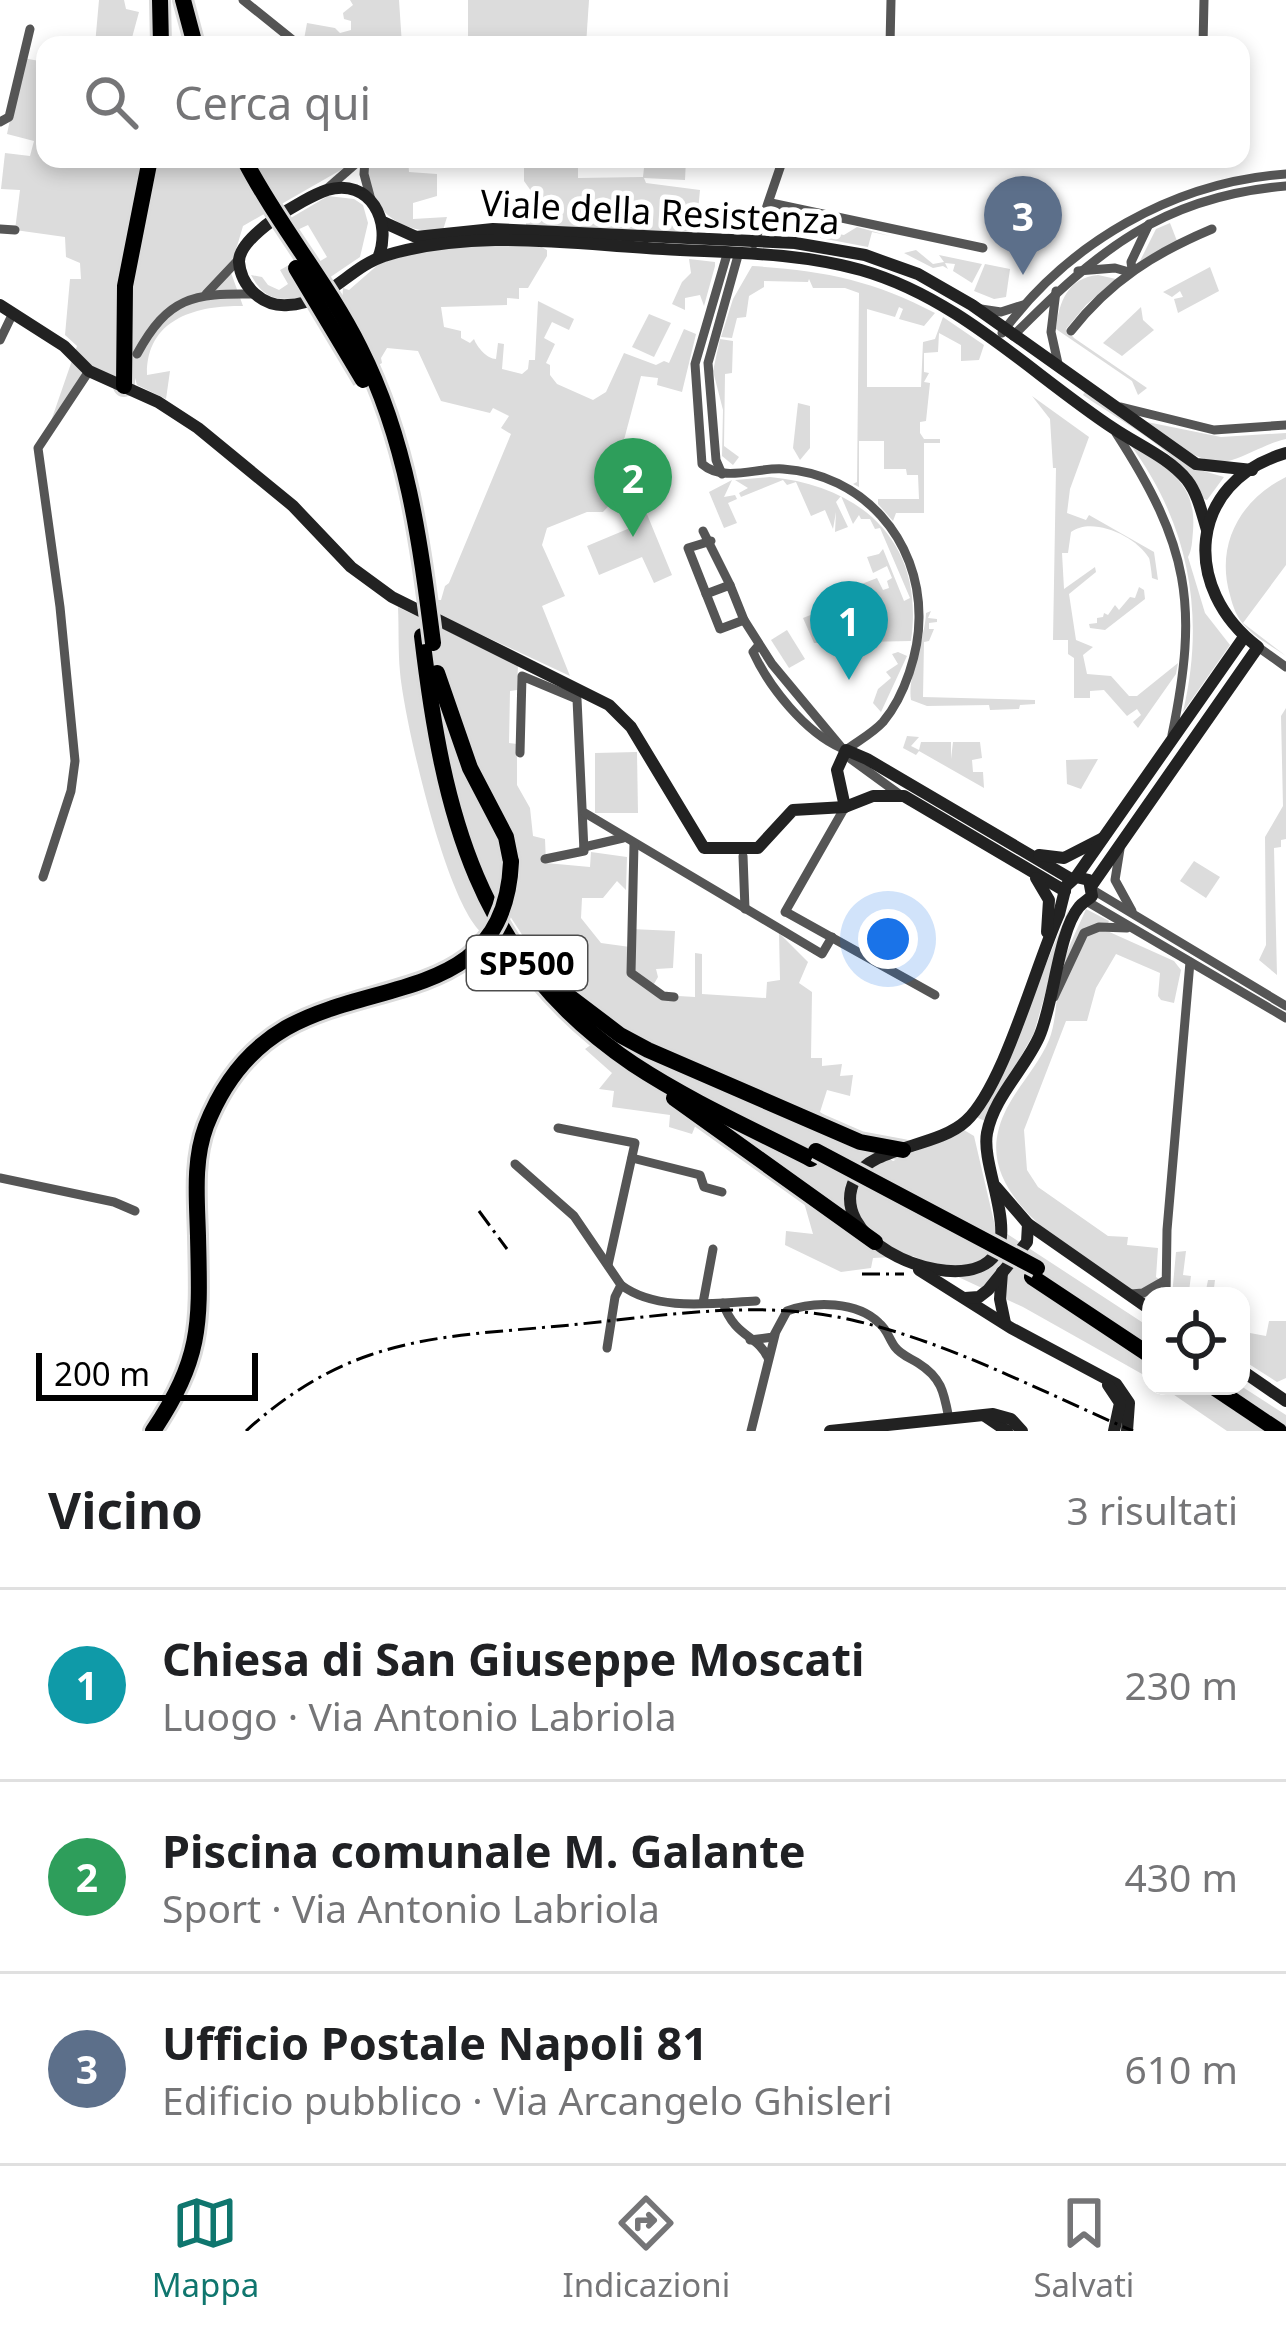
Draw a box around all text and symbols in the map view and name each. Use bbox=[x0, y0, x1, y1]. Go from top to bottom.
search box bbox=[36, 36, 1250, 168]
icon: search bbox=[78, 69, 144, 135]
text: Cerca qui bbox=[174, 72, 371, 133]
pin: 3 bbox=[984, 176, 1062, 275]
street label: Viale della Resistenza bbox=[479, 178, 841, 245]
pin: 2 bbox=[594, 438, 672, 537]
pin: 1 bbox=[810, 581, 888, 680]
your location bbox=[858, 909, 918, 969]
road number: SP500 bbox=[467, 936, 587, 990]
map controls bbox=[1142, 1287, 1250, 1395]
button: locate bbox=[1142, 1287, 1250, 1395]
scale bar bbox=[36, 1347, 258, 1400]
text: 200 m bbox=[54, 1351, 150, 1396]
text: Vicino bbox=[48, 1474, 203, 1544]
text: 3 risultati bbox=[1066, 1483, 1238, 1536]
text: Chiesa di San Giuseppe Moscati bbox=[162, 1628, 865, 1689]
text: 1 bbox=[76, 1658, 98, 1711]
text: 230 m bbox=[1124, 1658, 1238, 1711]
text: Luogo · Via Antonio Labriola bbox=[162, 1689, 677, 1742]
text: Piscina comunale M. Galante bbox=[162, 1820, 806, 1881]
text: 2 bbox=[76, 1850, 98, 1903]
text: 430 m bbox=[1124, 1850, 1238, 1903]
text: Sport · Via Antonio Labriola bbox=[162, 1881, 660, 1934]
text: Ufficio Postale Napoli 81 bbox=[162, 2012, 708, 2073]
text: 3 bbox=[76, 2042, 98, 2095]
text: 610 m bbox=[1124, 2042, 1238, 2095]
text: Edificio pubblico · Via Arcangelo Ghisleri bbox=[162, 2073, 893, 2126]
tab: Mappa bbox=[152, 2190, 259, 2307]
tab: Indicazioni bbox=[563, 2190, 730, 2307]
tab: Salvati bbox=[1033, 2190, 1134, 2307]

